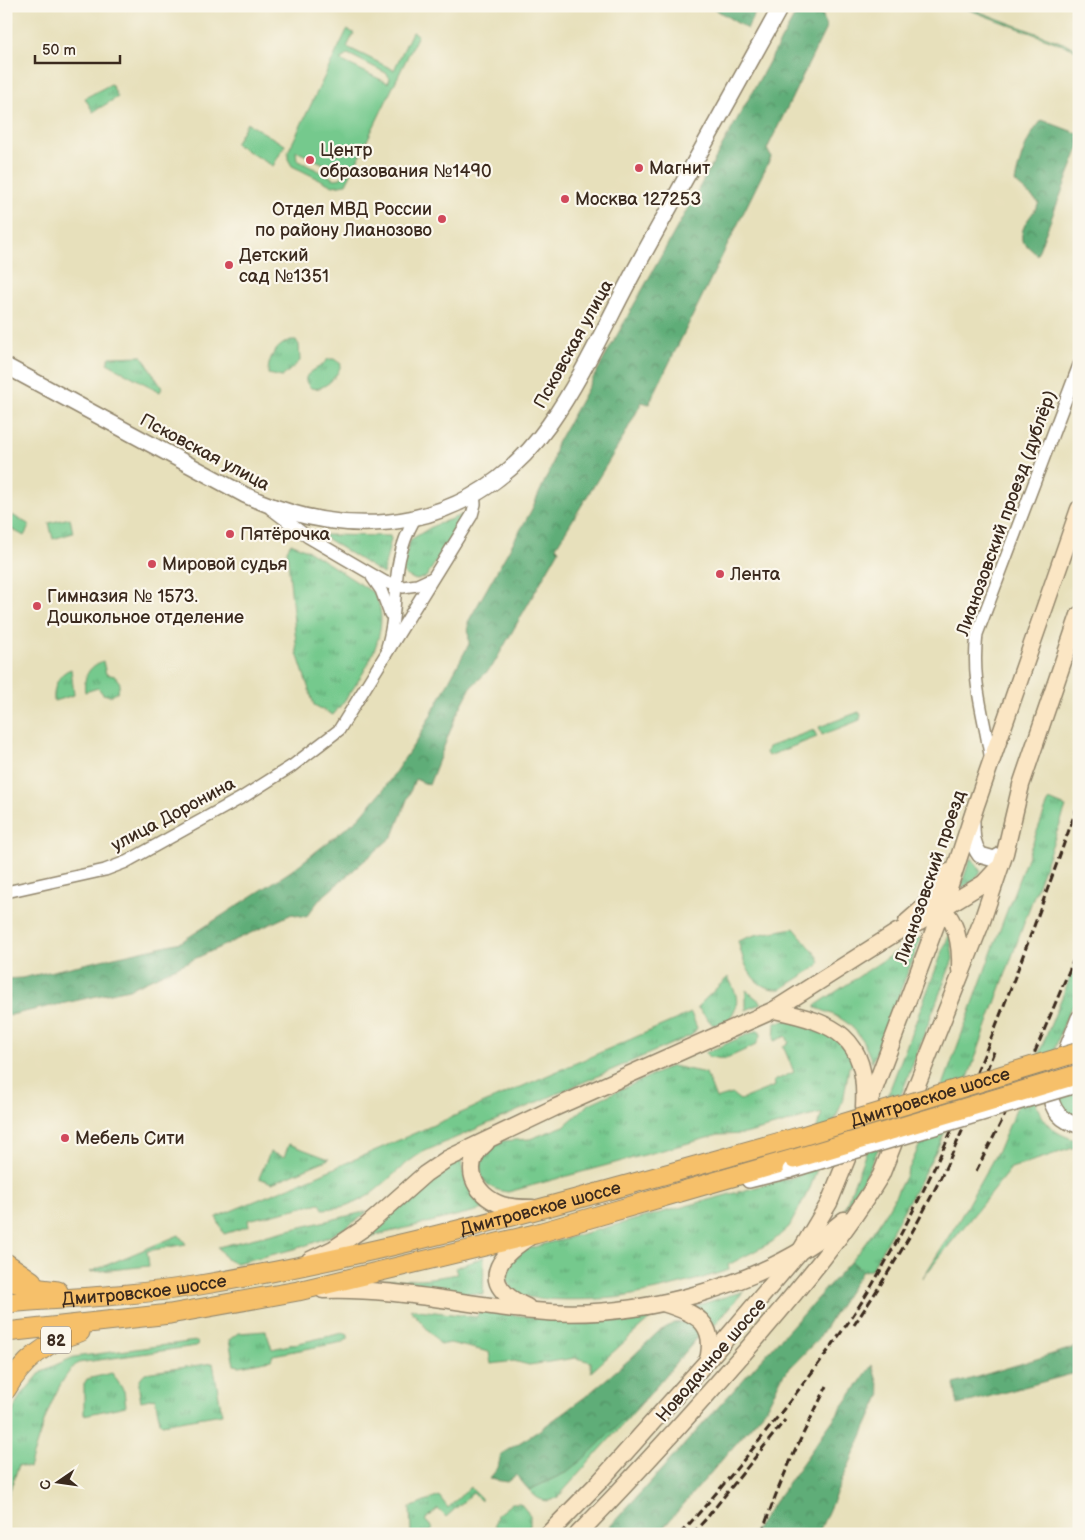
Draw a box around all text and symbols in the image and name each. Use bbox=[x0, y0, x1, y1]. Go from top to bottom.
scale bar bbox=[35, 32, 120, 64]
text: 50 m bbox=[42, 41, 76, 60]
place label: Центр образования №1490 bbox=[320, 140, 491, 182]
marker: Центр образования №1490 bbox=[304, 154, 316, 166]
place label: Магнит bbox=[649, 158, 711, 179]
marker: Магнит bbox=[633, 162, 645, 174]
place label: Москва 127253 bbox=[575, 189, 701, 210]
marker: Москва 127253 bbox=[559, 193, 571, 205]
place label: Отдел МВД России по району Лианозово bbox=[255, 199, 432, 241]
marker: Отдел МВД России по району Лианозово bbox=[436, 213, 448, 225]
place label: Детский сад №1351 bbox=[239, 245, 329, 287]
marker: Детский сад №1351 bbox=[223, 259, 235, 271]
street label: Псковская улица bbox=[529, 276, 618, 412]
street label: Лианозовский проезд (дублёр) bbox=[952, 388, 1061, 640]
street label: Псковская улица bbox=[136, 409, 273, 496]
place label: Пятёрочка bbox=[240, 524, 331, 545]
marker: Пятёрочка bbox=[224, 528, 236, 540]
place label: Мировой судья bbox=[162, 554, 288, 575]
marker: Мировой судья bbox=[146, 558, 158, 570]
place label: Лента bbox=[729, 564, 781, 585]
marker: Лента bbox=[714, 568, 726, 580]
place label: Гимназия № 1573. Дошкольное отделение bbox=[47, 586, 244, 628]
marker: Гимназия № 1573. Дошкольное отделение bbox=[31, 600, 43, 612]
street label: улица Доронина bbox=[108, 773, 239, 856]
street label: Лианозовский проезд bbox=[891, 788, 970, 968]
street label: Дмитровское шоссе bbox=[848, 1064, 1013, 1132]
place label: Мебель Сити bbox=[75, 1128, 185, 1149]
marker: Мебель Сити bbox=[59, 1132, 71, 1144]
street label: Дмитровское шоссе bbox=[458, 1177, 623, 1240]
street label: Дмитровское шоссе bbox=[61, 1271, 228, 1310]
street label: Новодачное шоссе bbox=[652, 1294, 771, 1427]
road number: 82 bbox=[41, 1326, 71, 1354]
north arrow bbox=[32, 1458, 82, 1508]
text: С bbox=[36, 1478, 55, 1491]

